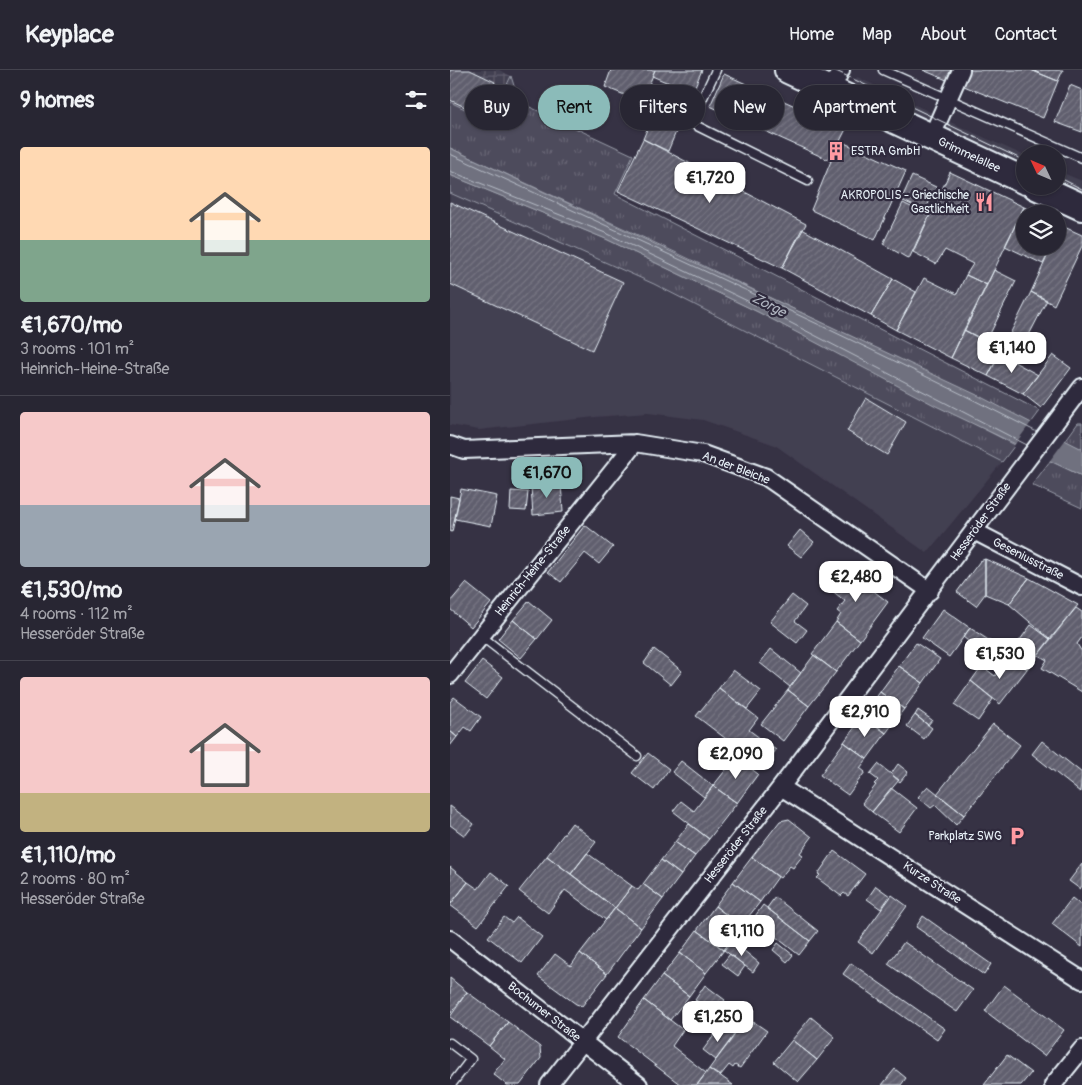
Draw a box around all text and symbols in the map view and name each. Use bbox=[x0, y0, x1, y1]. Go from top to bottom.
text: Keyplace bbox=[25, 20, 114, 49]
text: Home bbox=[789, 23, 834, 46]
text: Map bbox=[862, 23, 892, 46]
text: About bbox=[920, 23, 966, 46]
text: Contact bbox=[994, 23, 1057, 46]
chip: Buy bbox=[465, 85, 528, 130]
chip: Rent bbox=[538, 85, 610, 130]
chip: Filters bbox=[620, 85, 705, 130]
chip: New bbox=[715, 85, 784, 130]
chip: Apartment bbox=[794, 85, 914, 130]
icon: filters bbox=[402, 86, 430, 114]
text: 9 homes bbox=[20, 87, 94, 114]
street label: Grimmelallee bbox=[935, 134, 1003, 176]
building icon: ESTRA GmbH bbox=[825, 140, 847, 162]
place label: ESTRA GmbH bbox=[851, 144, 921, 159]
north arrow bbox=[1016, 145, 1066, 195]
map controls bbox=[1016, 145, 1066, 255]
pin: €1,720 bbox=[669, 162, 751, 204]
text: €1,720 bbox=[685, 168, 735, 188]
icon: home bbox=[180, 179, 270, 269]
place label: AKROPOLIS - Griechische Gastlichkeit bbox=[840, 188, 969, 217]
restaurant icon: AKROPOLIS - Griechische Gastlichkeit bbox=[973, 191, 995, 213]
button: layers bbox=[1016, 205, 1066, 255]
water label: Zorge bbox=[749, 289, 791, 322]
text: €1,670/mo bbox=[20, 312, 122, 339]
pin: €1,140 bbox=[971, 332, 1053, 374]
text: €1,140 bbox=[988, 338, 1036, 358]
text: 3 rooms · 101 m² bbox=[20, 339, 134, 359]
text: Heinrich-Heine-Straße bbox=[20, 359, 170, 379]
icon: home bbox=[180, 445, 270, 535]
street label: An der Bleiche bbox=[700, 448, 772, 488]
pin: €1,670 bbox=[506, 456, 588, 499]
text: €1,670 bbox=[522, 463, 572, 483]
street label: Hesseröder Straße bbox=[947, 480, 1015, 564]
street label: Heinrich-Heine-Straße bbox=[492, 523, 574, 619]
street label: Geseniusstraße bbox=[990, 535, 1066, 583]
pin: €2,480 bbox=[815, 560, 897, 603]
text: €2,480 bbox=[830, 567, 882, 587]
text: €1,530/mo bbox=[20, 577, 122, 604]
text: 4 rooms · 112 m² bbox=[20, 604, 133, 624]
text: Hesseröder Straße bbox=[20, 624, 145, 644]
pin: €1,530 bbox=[959, 638, 1041, 680]
text: €1,530 bbox=[975, 644, 1025, 664]
pin: €2,910 bbox=[824, 696, 906, 738]
text: €2,910 bbox=[841, 702, 890, 722]
icon: home bbox=[180, 710, 270, 800]
pin: €2,090 bbox=[695, 738, 777, 780]
text: €2,090 bbox=[709, 744, 763, 764]
street label: Hesseröder Straße bbox=[701, 803, 771, 886]
parking icon: Parkplatz SWG bbox=[1006, 825, 1028, 847]
place label: Parkplatz SWG bbox=[928, 829, 1002, 844]
text: €1,110/mo bbox=[20, 842, 116, 869]
street label: Kurze Straße bbox=[900, 859, 964, 907]
text: 2 rooms · 80 m² bbox=[20, 869, 130, 889]
text: Hesseröder Straße bbox=[20, 889, 145, 909]
pin: €1,110 bbox=[701, 914, 783, 957]
text: €1,110 bbox=[720, 921, 764, 941]
street label: Bochumer Straße bbox=[505, 979, 583, 1045]
pin: €1,250 bbox=[677, 1000, 759, 1043]
text: €1,250 bbox=[693, 1007, 743, 1027]

